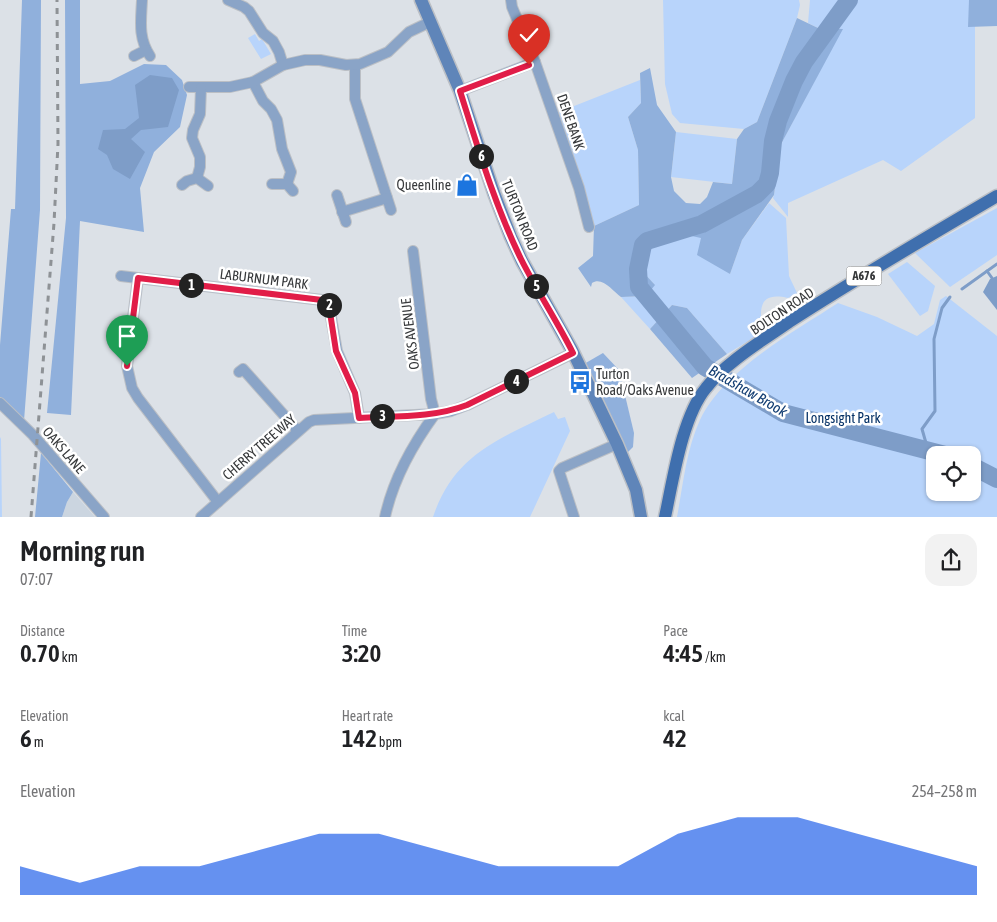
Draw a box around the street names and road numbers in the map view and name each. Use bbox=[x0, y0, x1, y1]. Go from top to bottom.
street label: DENE BANK bbox=[554, 92, 588, 152]
street label: TURTON ROAD bbox=[498, 177, 542, 253]
street label: LABURNUM PARK bbox=[219, 266, 309, 292]
road number: A676 bbox=[846, 266, 882, 286]
street label: BOLTON ROAD bbox=[747, 284, 817, 338]
street label: OAKS AVENUE bbox=[398, 297, 422, 371]
street label: CHERRY TREE WAY bbox=[219, 410, 299, 483]
street label: OAKS LANE bbox=[40, 424, 88, 476]

